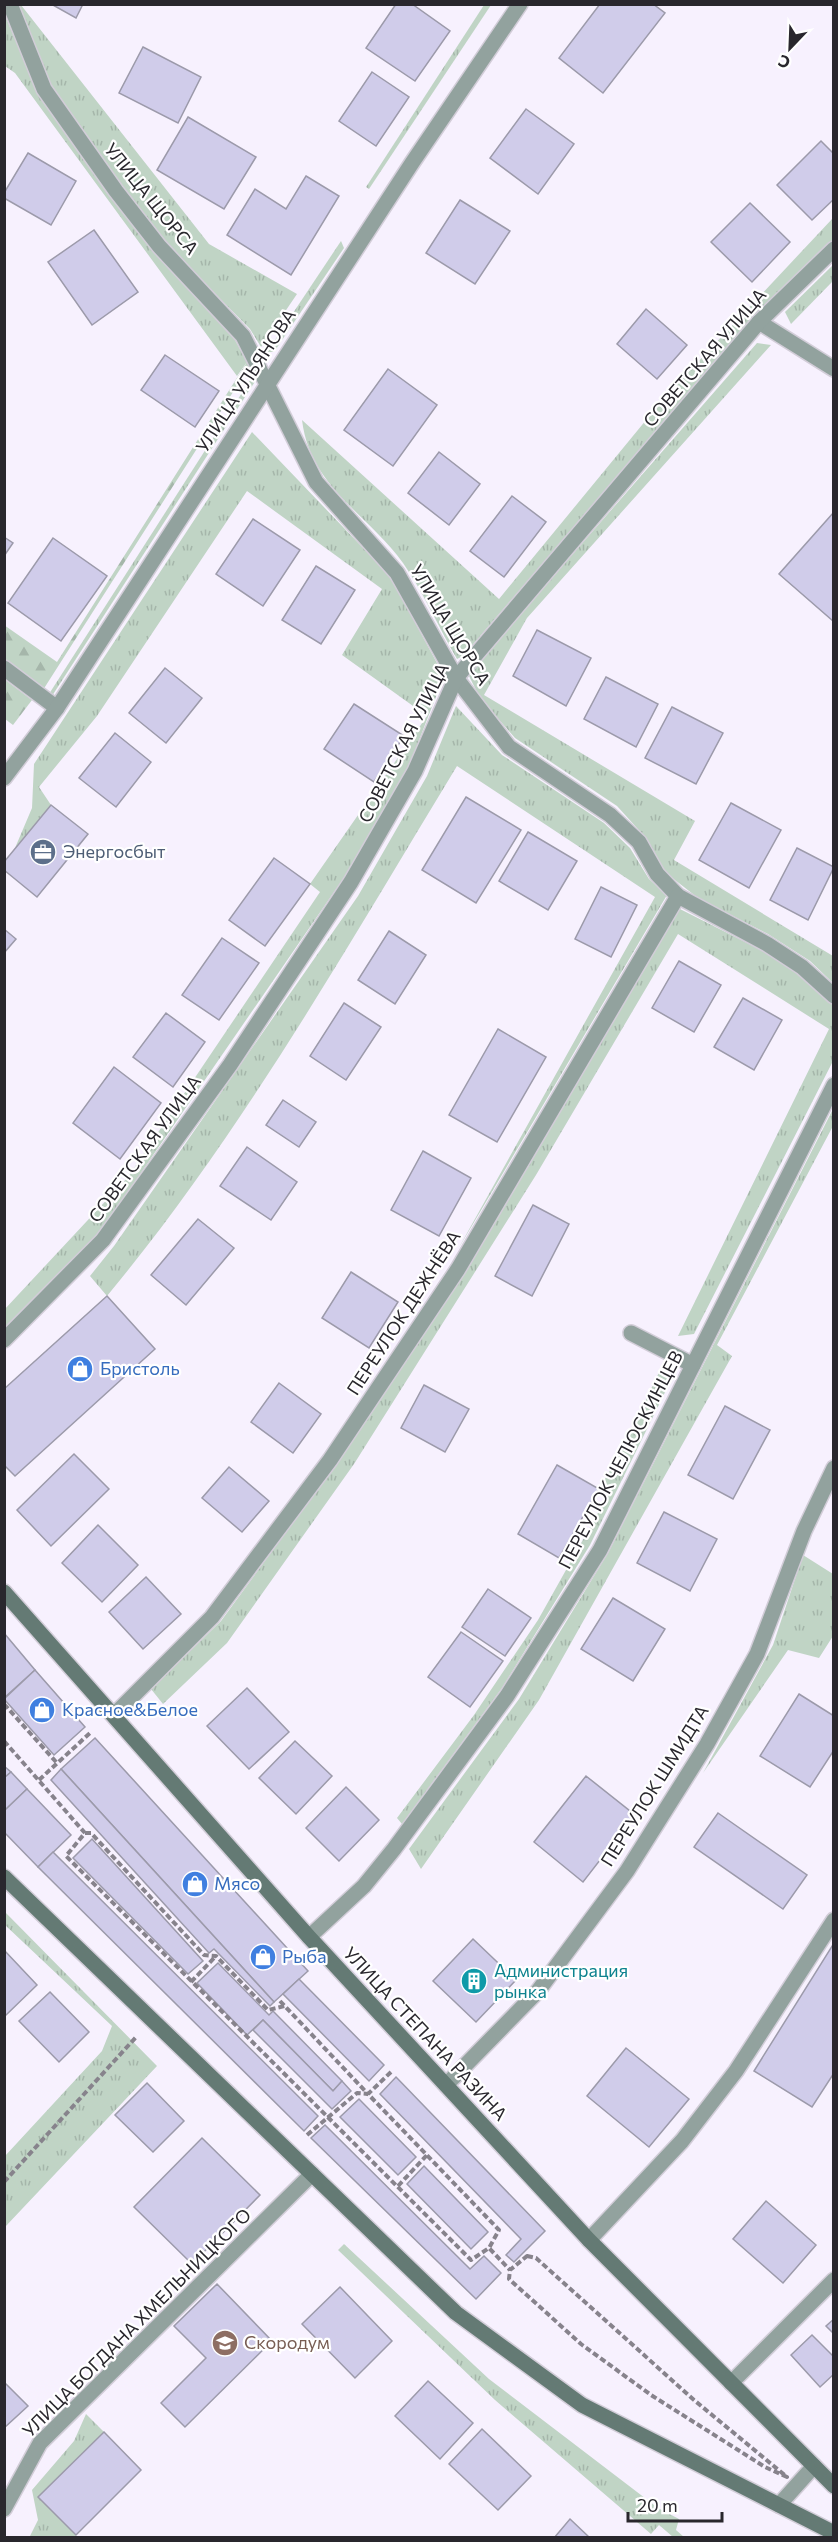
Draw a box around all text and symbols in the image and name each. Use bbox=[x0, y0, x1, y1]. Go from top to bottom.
north arrow bbox=[760, 18, 820, 78]
text: С bbox=[775, 51, 793, 73]
street label: УЛИЦА ЩОРСА bbox=[100, 138, 204, 259]
street label: СОВЕТСКАЯ УЛИЦА bbox=[638, 284, 770, 431]
street label: УЛИЦА УЛЬЯНОВА bbox=[191, 305, 300, 456]
street label: УЛИЦА ЩОРСА bbox=[406, 560, 496, 689]
street label: СОВЕТСКАЯ УЛИЦА bbox=[353, 659, 453, 826]
office icon: Энергосбыт bbox=[28, 837, 58, 867]
place label: Энергосбыт bbox=[63, 840, 166, 862]
street label: СОВЕТСКАЯ УЛИЦА bbox=[83, 1071, 205, 1226]
street label: ПЕРЕУЛОК ДЕЖНЁВА bbox=[342, 1226, 465, 1399]
street label: ПЕРЕУЛОК ЧЕЛЮСКИНЦЕВ bbox=[553, 1347, 687, 1572]
shop icon: Бристоль bbox=[65, 1354, 95, 1384]
place label: Бристоль bbox=[100, 1357, 180, 1379]
shop icon: Красное&Белое bbox=[27, 1695, 57, 1725]
place label: Красное&Белое bbox=[62, 1698, 198, 1720]
street label: ПЕРЕУЛОК ШМИДТА bbox=[596, 1701, 713, 1870]
shop icon: Мясо bbox=[180, 1869, 210, 1899]
place label: Мясо bbox=[214, 1872, 260, 1894]
shop icon: Рыба bbox=[248, 1942, 278, 1972]
street label: УЛИЦА СТЕПАНА РАЗИНА bbox=[339, 1942, 512, 2125]
place label: Рыба bbox=[282, 1945, 327, 1967]
place label: Администрация рынка bbox=[494, 1959, 628, 2002]
building icon: Администрация рынка bbox=[459, 1966, 489, 1996]
street label: УЛИЦА БОГДАНА ХМЕЛЬНИЦКОГО bbox=[17, 2203, 255, 2441]
school or university icon: Скородум bbox=[210, 2328, 240, 2358]
place label: Скородум bbox=[244, 2331, 330, 2353]
scale bar bbox=[628, 2485, 722, 2523]
text: 20 m bbox=[637, 2494, 678, 2516]

